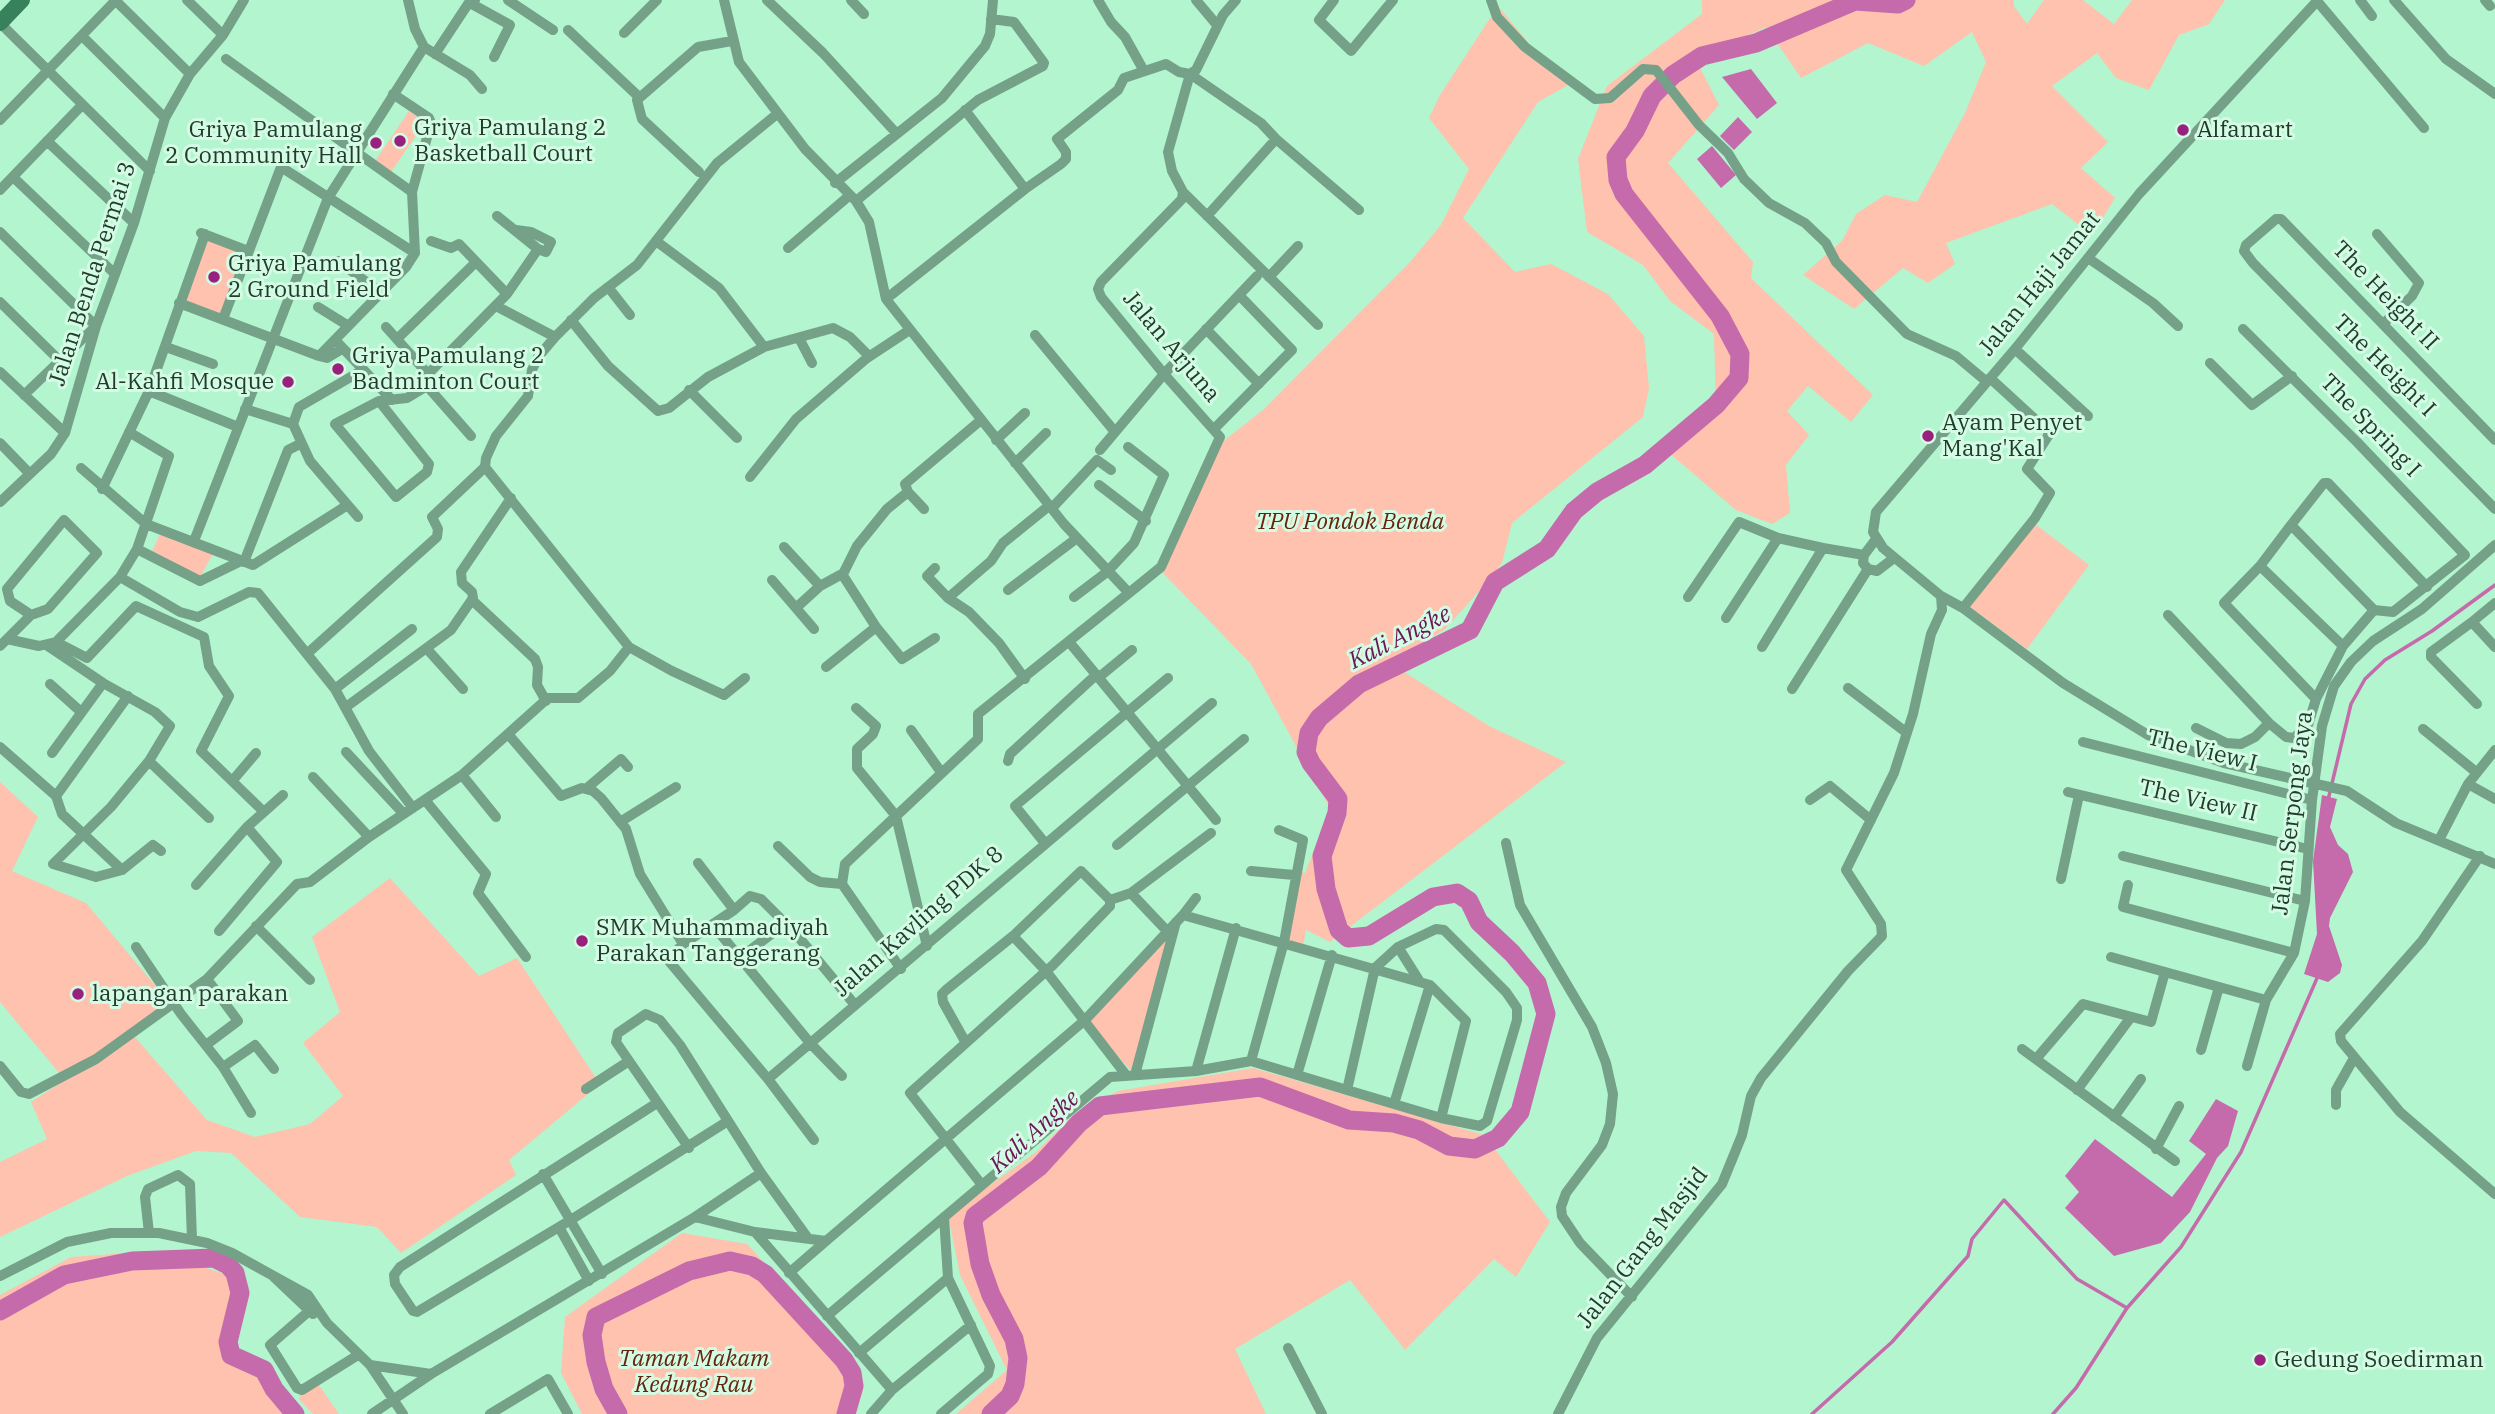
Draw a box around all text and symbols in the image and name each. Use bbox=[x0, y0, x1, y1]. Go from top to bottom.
place label: Griya Pamulang 2 Basketball Court bbox=[414, 114, 606, 168]
place label: Griya Pamulang 2 Community Hall bbox=[165, 116, 362, 170]
place label: Alfamart bbox=[2197, 116, 2293, 144]
marker: Alfamart bbox=[2175, 122, 2191, 138]
marker: Griya Pamulang 2 Basketball Court bbox=[392, 133, 408, 149]
marker: Griya Pamulang 2 Community Hall bbox=[368, 135, 384, 151]
street label: Jalan Benda Permai 3 bbox=[44, 158, 142, 390]
street label: Jalan Haji Jamat bbox=[1973, 206, 2107, 362]
street label: The Height II bbox=[2326, 236, 2444, 356]
place label: Griya Pamulang 2 Ground Field bbox=[228, 250, 401, 304]
marker: Griya Pamulang 2 Ground Field bbox=[206, 269, 222, 285]
street label: Jalan Arjuna bbox=[1116, 286, 1226, 408]
street label: The Height I bbox=[2327, 309, 2441, 423]
place label: Griya Pamulang 2 Badminton Court bbox=[352, 342, 544, 396]
marker: Griya Pamulang 2 Badminton Court bbox=[330, 361, 346, 377]
place label: Al-Kahfi Mosque bbox=[95, 368, 274, 396]
street label: The Spring I bbox=[2314, 369, 2426, 483]
marker: Al-Kahfi Mosque bbox=[280, 374, 296, 390]
place label: Ayam Penyet Mang'Kal bbox=[1942, 409, 2082, 463]
marker: Ayam Penyet Mang'Kal bbox=[1920, 428, 1936, 444]
park label: TPU Pondok Benda bbox=[1256, 508, 1444, 536]
water label: Kali Angke bbox=[1344, 600, 1456, 676]
street label: Jalan Serpong Jaya bbox=[2267, 709, 2319, 917]
street label: The View I bbox=[2144, 724, 2260, 778]
street label: The View II bbox=[2136, 774, 2260, 828]
street label: Jalan Kavling PDK 8 bbox=[829, 841, 1009, 1003]
place label: SMK Muhammadiyah Parakan Tanggerang bbox=[596, 914, 829, 968]
marker: SMK Muhammadiyah Parakan Tanggerang bbox=[574, 933, 590, 949]
place label: lapangan parakan bbox=[92, 980, 288, 1008]
marker: lapangan parakan bbox=[70, 986, 86, 1002]
water label: Kali Angke bbox=[984, 1084, 1086, 1180]
street label: Jalan Gang Masjid bbox=[1572, 1162, 1714, 1334]
park label: Taman Makam Kedung Rau bbox=[619, 1345, 769, 1399]
place label: Gedung Soedirman bbox=[2274, 1346, 2484, 1374]
marker: Gedung Soedirman bbox=[2252, 1352, 2268, 1368]

